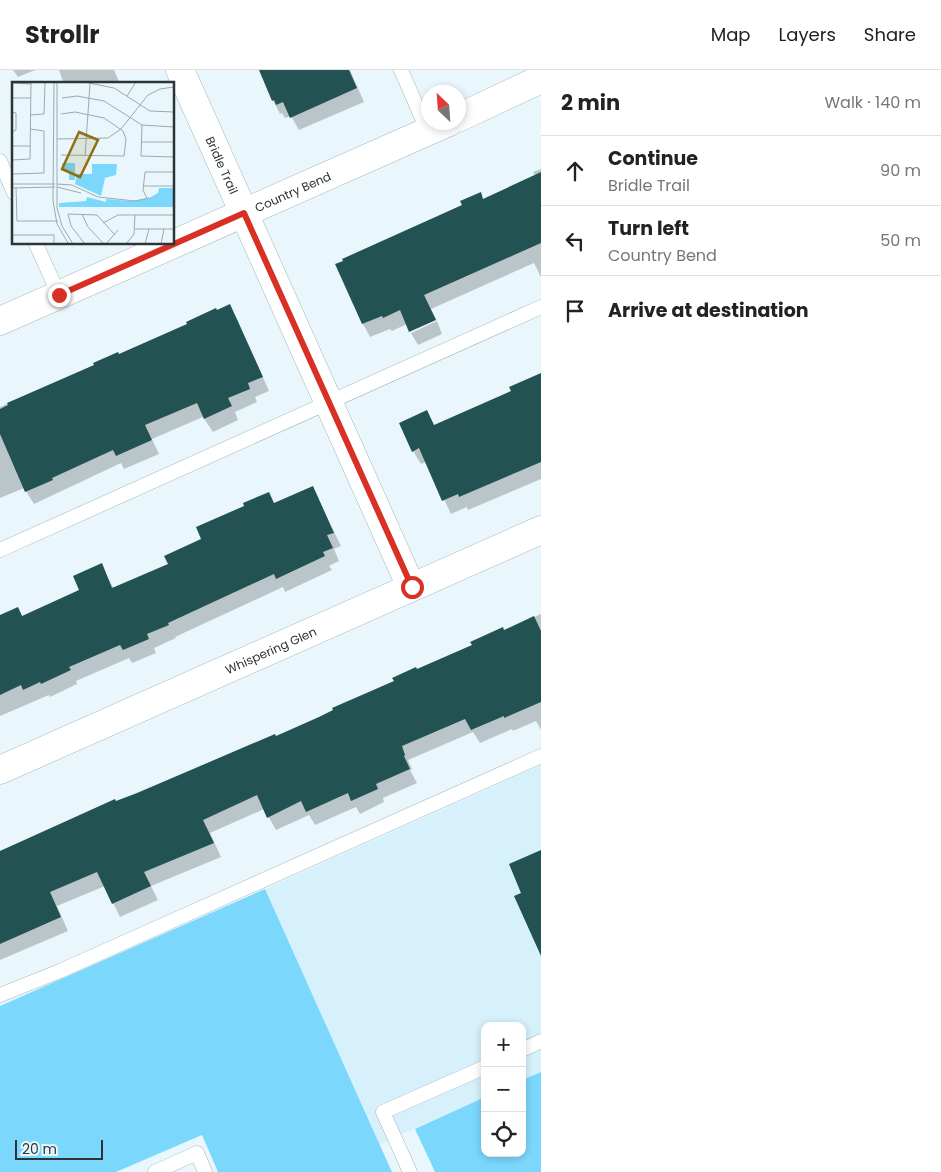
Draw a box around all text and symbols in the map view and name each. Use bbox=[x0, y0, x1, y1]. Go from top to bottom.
text: Strollr bbox=[25, 18, 100, 51]
text: Map bbox=[711, 22, 751, 47]
text: Layers bbox=[779, 22, 836, 47]
text: Share bbox=[864, 22, 916, 47]
inset map bbox=[12, 82, 175, 245]
north arrow bbox=[421, 85, 466, 130]
text: 2 min bbox=[561, 88, 620, 117]
text: Walk · 140 m bbox=[824, 91, 921, 114]
street label: Bridle Trail bbox=[202, 133, 243, 197]
text: Continue bbox=[608, 145, 698, 172]
icon: ahead bbox=[561, 157, 589, 185]
text: 90 m bbox=[880, 159, 921, 182]
street label: Country Bend bbox=[252, 167, 333, 216]
text: Bridle Trail bbox=[608, 174, 690, 197]
text: Turn left bbox=[608, 215, 689, 242]
icon: left bbox=[561, 227, 589, 255]
text: 50 m bbox=[880, 229, 921, 252]
text: Country Bend bbox=[608, 244, 717, 267]
route end bbox=[48, 284, 71, 307]
icon: arrive bbox=[561, 297, 589, 325]
text: Arrive at destination bbox=[608, 297, 809, 324]
route start bbox=[401, 576, 424, 599]
street label: Whispering Glen bbox=[222, 622, 319, 678]
map controls bbox=[481, 1022, 526, 1157]
button: + bbox=[481, 1022, 526, 1067]
button: − bbox=[481, 1067, 526, 1112]
button: locate bbox=[481, 1112, 526, 1157]
scale bar bbox=[15, 1137, 102, 1160]
text: 20 m bbox=[22, 1139, 57, 1159]

